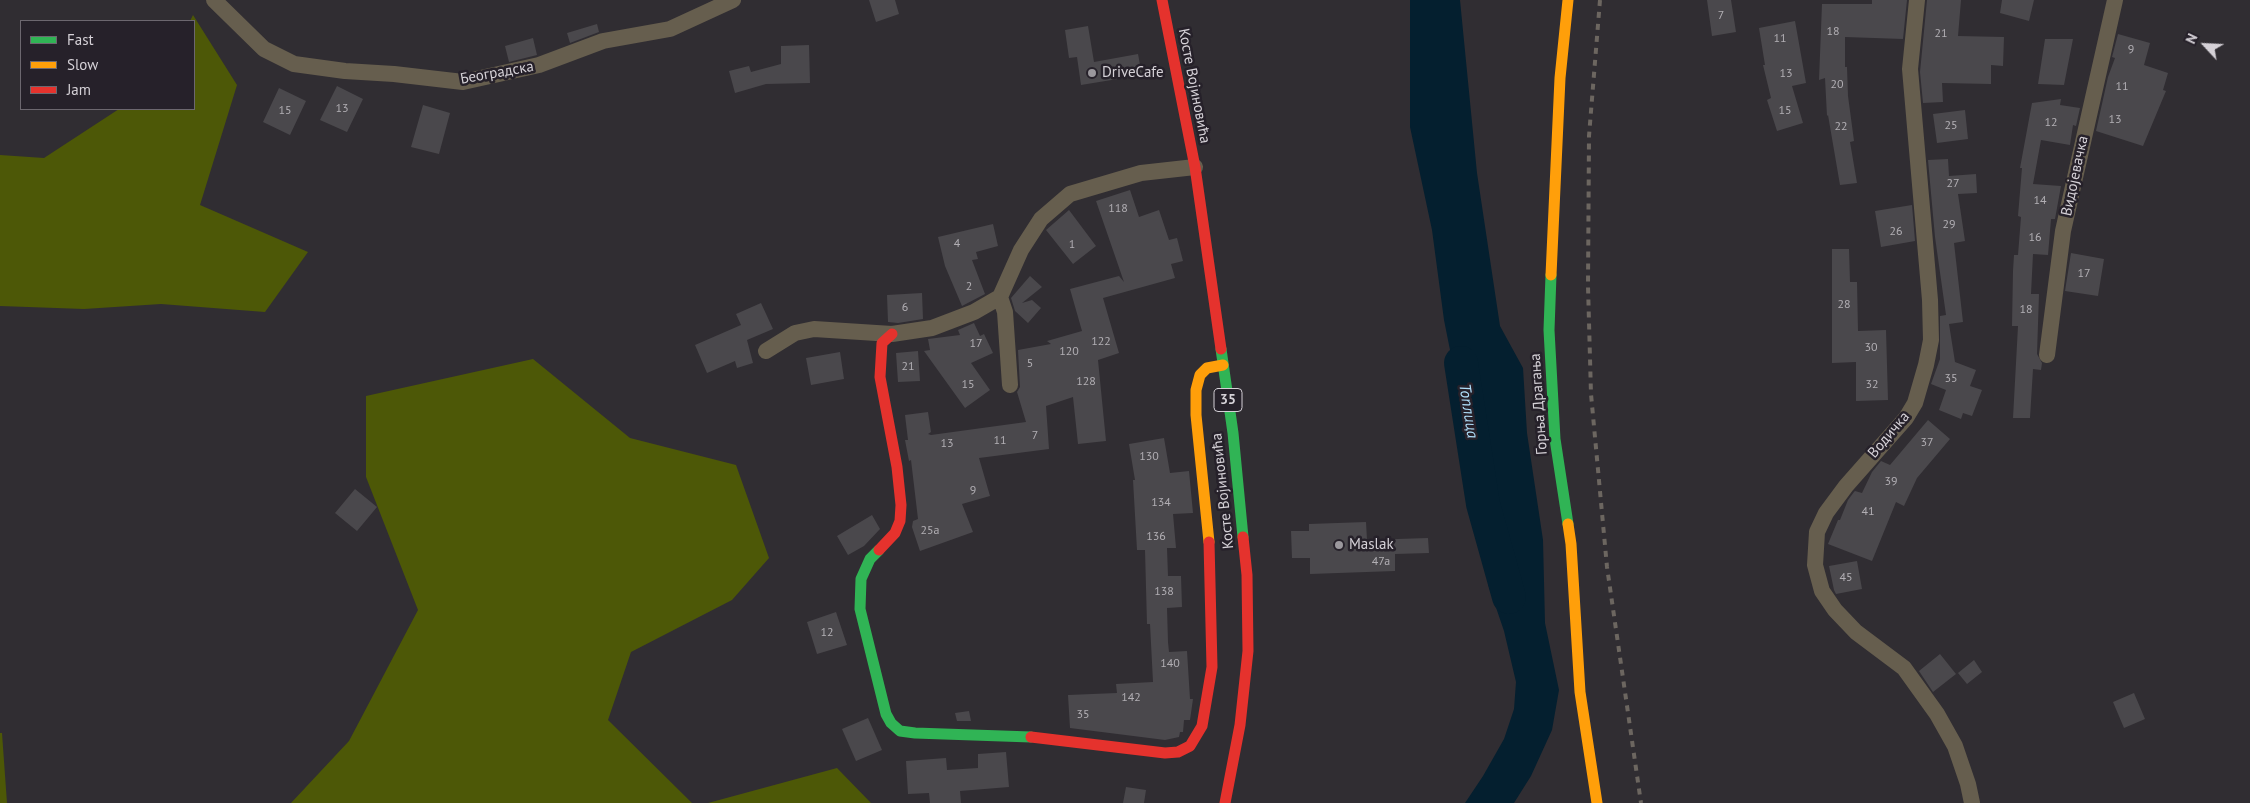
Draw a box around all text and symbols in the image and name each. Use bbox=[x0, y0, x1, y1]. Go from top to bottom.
house number: 7 bbox=[1718, 9, 1724, 23]
legend bbox=[20, 20, 195, 110]
north arrow bbox=[2180, 20, 2230, 70]
house number: 18 bbox=[1826, 25, 1840, 39]
street label: Косте Војиновића bbox=[1174, 27, 1214, 145]
house number: 21 bbox=[1934, 27, 1948, 41]
text: Fast bbox=[67, 30, 94, 49]
text: N bbox=[2181, 31, 2202, 47]
house number: 11 bbox=[1773, 32, 1787, 46]
house number: 9 bbox=[2128, 43, 2134, 57]
text: Slow bbox=[67, 55, 98, 74]
street label: Београдска bbox=[459, 58, 535, 88]
place label: DriveCafe bbox=[1102, 64, 1164, 82]
marker: DriveCafe bbox=[1086, 67, 1098, 79]
house number: 13 bbox=[1779, 67, 1793, 81]
house number: 20 bbox=[1830, 78, 1844, 92]
text: Jam bbox=[67, 80, 91, 99]
house number: 11 bbox=[2115, 80, 2129, 94]
house number: 13 bbox=[335, 102, 349, 116]
house number: 15 bbox=[278, 104, 292, 118]
house number: 15 bbox=[1778, 104, 1792, 118]
house number: 13 bbox=[2108, 113, 2122, 127]
house number: 12 bbox=[2044, 116, 2058, 130]
house number: 25 bbox=[1944, 119, 1958, 133]
house number: 22 bbox=[1834, 120, 1848, 134]
street label: Видојевачка bbox=[2058, 134, 2092, 218]
house number: 27 bbox=[1946, 177, 1960, 191]
house number: 14 bbox=[2033, 194, 2047, 208]
house number: 118 bbox=[1108, 202, 1128, 216]
house number: 29 bbox=[1942, 218, 1956, 232]
house number: 26 bbox=[1889, 225, 1903, 239]
house number: 16 bbox=[2028, 231, 2042, 245]
house number: 4 bbox=[954, 237, 960, 251]
house number: 1 bbox=[1069, 238, 1075, 252]
house number: 17 bbox=[2077, 267, 2091, 281]
house number: 2 bbox=[966, 280, 972, 294]
house number: 28 bbox=[1837, 298, 1851, 312]
house number: 6 bbox=[902, 301, 908, 315]
house number: 18 bbox=[2019, 303, 2033, 317]
house number: 122 bbox=[1091, 335, 1111, 349]
house number: 17 bbox=[969, 337, 983, 351]
house number: 30 bbox=[1864, 341, 1878, 355]
house number: 120 bbox=[1059, 345, 1079, 359]
street label: Горња Драгања bbox=[1526, 353, 1552, 455]
house number: 5 bbox=[1027, 357, 1033, 371]
house number: 21 bbox=[901, 360, 915, 374]
house number: 35 bbox=[1944, 372, 1958, 386]
house number: 128 bbox=[1076, 375, 1096, 389]
house number: 15 bbox=[961, 378, 975, 392]
house number: 32 bbox=[1865, 378, 1879, 392]
water label: Топлица bbox=[1454, 382, 1482, 440]
road number: 35 bbox=[1214, 388, 1242, 412]
street label: Водичка bbox=[1864, 408, 1914, 462]
house number: 7 bbox=[1032, 429, 1038, 443]
street label: Косте Војиновића bbox=[1208, 432, 1238, 550]
house number: 11 bbox=[993, 434, 1007, 448]
house number: 37 bbox=[1920, 436, 1934, 450]
house number: 13 bbox=[940, 437, 954, 451]
house number: 130 bbox=[1139, 450, 1159, 464]
house number: 39 bbox=[1884, 475, 1898, 489]
house number: 9 bbox=[970, 484, 976, 498]
house number: 134 bbox=[1151, 496, 1171, 510]
house number: 41 bbox=[1861, 505, 1875, 519]
house number: 25a bbox=[920, 524, 940, 538]
house number: 136 bbox=[1146, 530, 1166, 544]
place label: Maslak bbox=[1349, 536, 1394, 554]
marker: Maslak bbox=[1333, 539, 1345, 551]
house number: 47a bbox=[1372, 555, 1390, 569]
house number: 45 bbox=[1839, 571, 1853, 585]
house number: 138 bbox=[1154, 585, 1174, 599]
house number: 12 bbox=[820, 626, 834, 640]
house number: 140 bbox=[1160, 657, 1180, 671]
house number: 142 bbox=[1121, 691, 1141, 705]
house number: 35 bbox=[1076, 708, 1090, 722]

